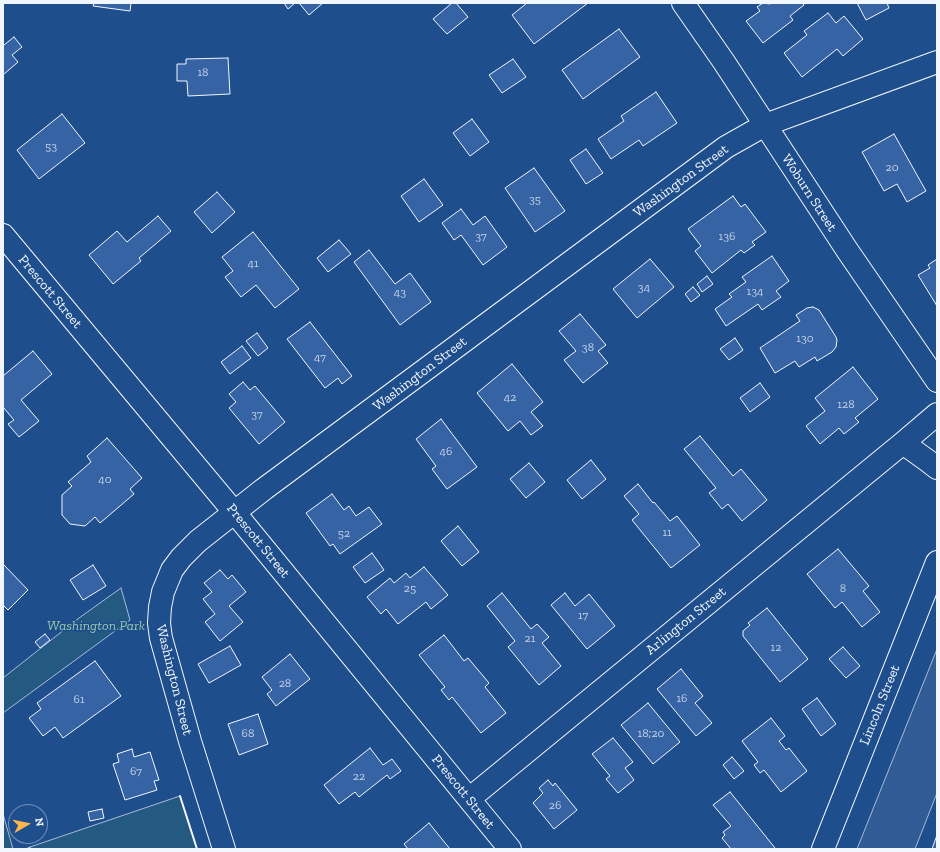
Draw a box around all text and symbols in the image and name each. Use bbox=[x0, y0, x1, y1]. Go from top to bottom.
house number: 18 bbox=[197, 66, 209, 80]
house number: 53 bbox=[45, 140, 57, 154]
street label: Washington Street bbox=[630, 141, 732, 221]
street label: Woburn Street bbox=[778, 151, 840, 235]
house number: 20 bbox=[885, 161, 899, 175]
house number: 35 bbox=[529, 193, 541, 207]
house number: 37 bbox=[475, 230, 487, 244]
house number: 136 bbox=[719, 230, 735, 244]
street label: Prescott Street bbox=[14, 252, 86, 332]
house number: 41 bbox=[247, 257, 259, 271]
house number: 34 bbox=[638, 281, 650, 295]
house number: 134 bbox=[747, 285, 763, 299]
house number: 43 bbox=[394, 286, 406, 300]
house number: 130 bbox=[796, 332, 814, 346]
street label: Washington Street bbox=[370, 333, 470, 415]
house number: 38 bbox=[582, 341, 594, 355]
house number: 47 bbox=[314, 351, 326, 365]
house number: 42 bbox=[504, 391, 516, 405]
house number: 128 bbox=[837, 398, 855, 412]
house number: 37 bbox=[251, 408, 263, 422]
house number: 46 bbox=[440, 445, 452, 459]
house number: 40 bbox=[98, 473, 112, 487]
street label: Prescott Street bbox=[223, 500, 293, 582]
house number: 11 bbox=[662, 526, 672, 540]
house number: 52 bbox=[338, 527, 350, 541]
house number: 25 bbox=[404, 582, 416, 596]
house number: 8 bbox=[840, 582, 846, 596]
street label: Arlington Street bbox=[642, 583, 730, 659]
house number: 17 bbox=[578, 609, 588, 623]
park label: Washington Park bbox=[47, 618, 145, 634]
street label: Washington Street bbox=[152, 623, 196, 737]
house number: 21 bbox=[525, 632, 535, 646]
house number: 12 bbox=[771, 641, 781, 655]
street label: Lincoln Street bbox=[856, 662, 904, 748]
house number: 28 bbox=[279, 677, 291, 691]
house number: 16 bbox=[677, 692, 687, 706]
house number: 61 bbox=[74, 693, 84, 707]
house number: 68 bbox=[242, 727, 254, 741]
house number: 18;20 bbox=[638, 727, 664, 741]
street label: Prescott Street bbox=[428, 751, 498, 833]
house number: 67 bbox=[130, 765, 142, 779]
house number: 22 bbox=[353, 770, 365, 784]
house number: 26 bbox=[549, 799, 561, 813]
north arrow bbox=[8, 804, 48, 844]
text: N bbox=[32, 817, 46, 827]

